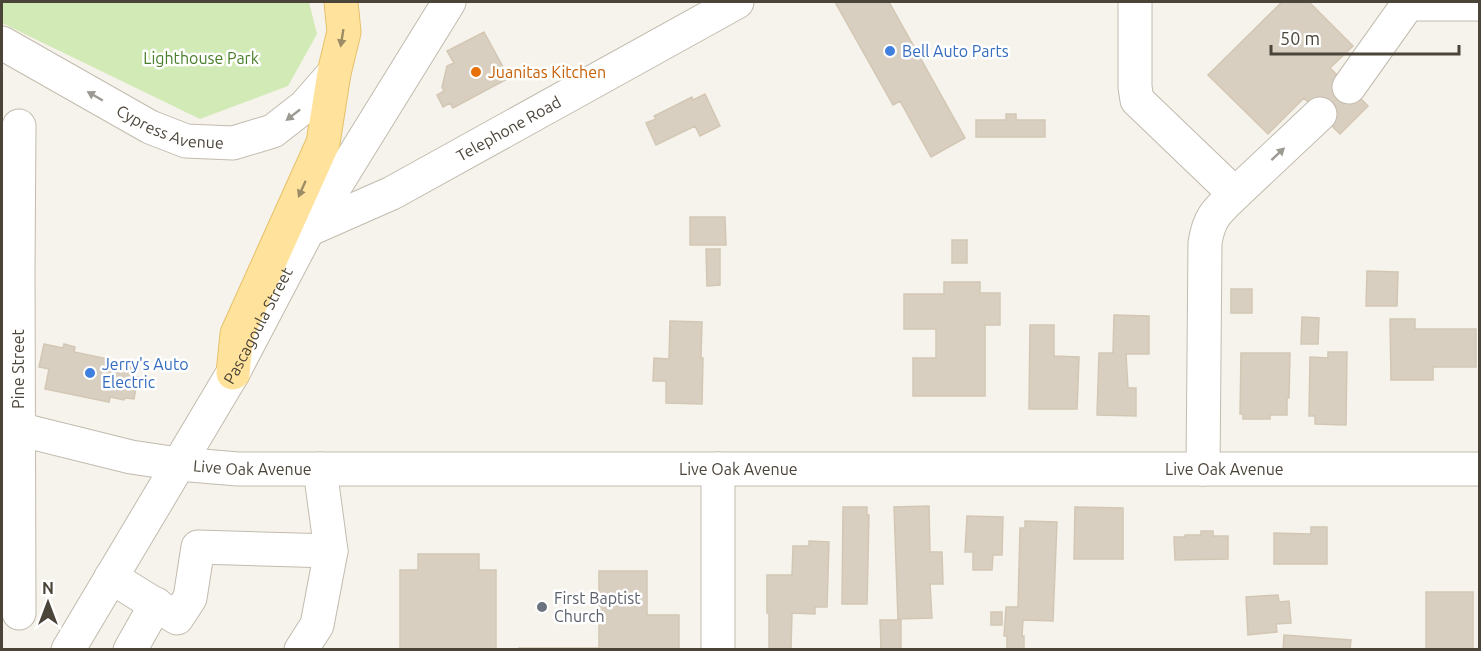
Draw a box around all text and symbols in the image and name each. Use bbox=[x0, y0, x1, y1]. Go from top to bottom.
scale bar bbox=[1271, 18, 1458, 56]
one-way arrow bbox=[337, 28, 346, 47]
text: 50 m bbox=[1280, 28, 1320, 48]
place label: Bell Auto Parts bbox=[902, 42, 1009, 60]
marker: Bell Auto Parts bbox=[883, 44, 897, 58]
park label: Lighthouse Park bbox=[143, 49, 259, 67]
place label: Juanitas Kitchen bbox=[488, 63, 606, 81]
marker: Juanitas Kitchen bbox=[469, 65, 483, 79]
one-way arrow bbox=[87, 91, 104, 101]
street label: Telephone Road bbox=[453, 92, 564, 165]
street label: Cypress Avenue bbox=[114, 101, 224, 152]
one-way arrow bbox=[286, 108, 301, 120]
one-way arrow bbox=[1270, 147, 1285, 161]
one-way arrow bbox=[297, 181, 307, 199]
street label: Pascagoula Street bbox=[220, 264, 296, 387]
street label: Pine Street bbox=[9, 328, 27, 409]
place label: Jerry's Auto Electric bbox=[102, 355, 189, 391]
marker: Jerry's Auto Electric bbox=[83, 366, 97, 380]
street label: Live Oak Avenue bbox=[192, 456, 312, 478]
street label: Live Oak Avenue bbox=[679, 460, 798, 478]
street label: Live Oak Avenue bbox=[1165, 460, 1284, 478]
north arrow bbox=[18, 573, 78, 633]
text: N bbox=[42, 579, 54, 597]
place label: First Baptist Church bbox=[554, 589, 641, 625]
marker: First Baptist Church bbox=[535, 600, 549, 614]

